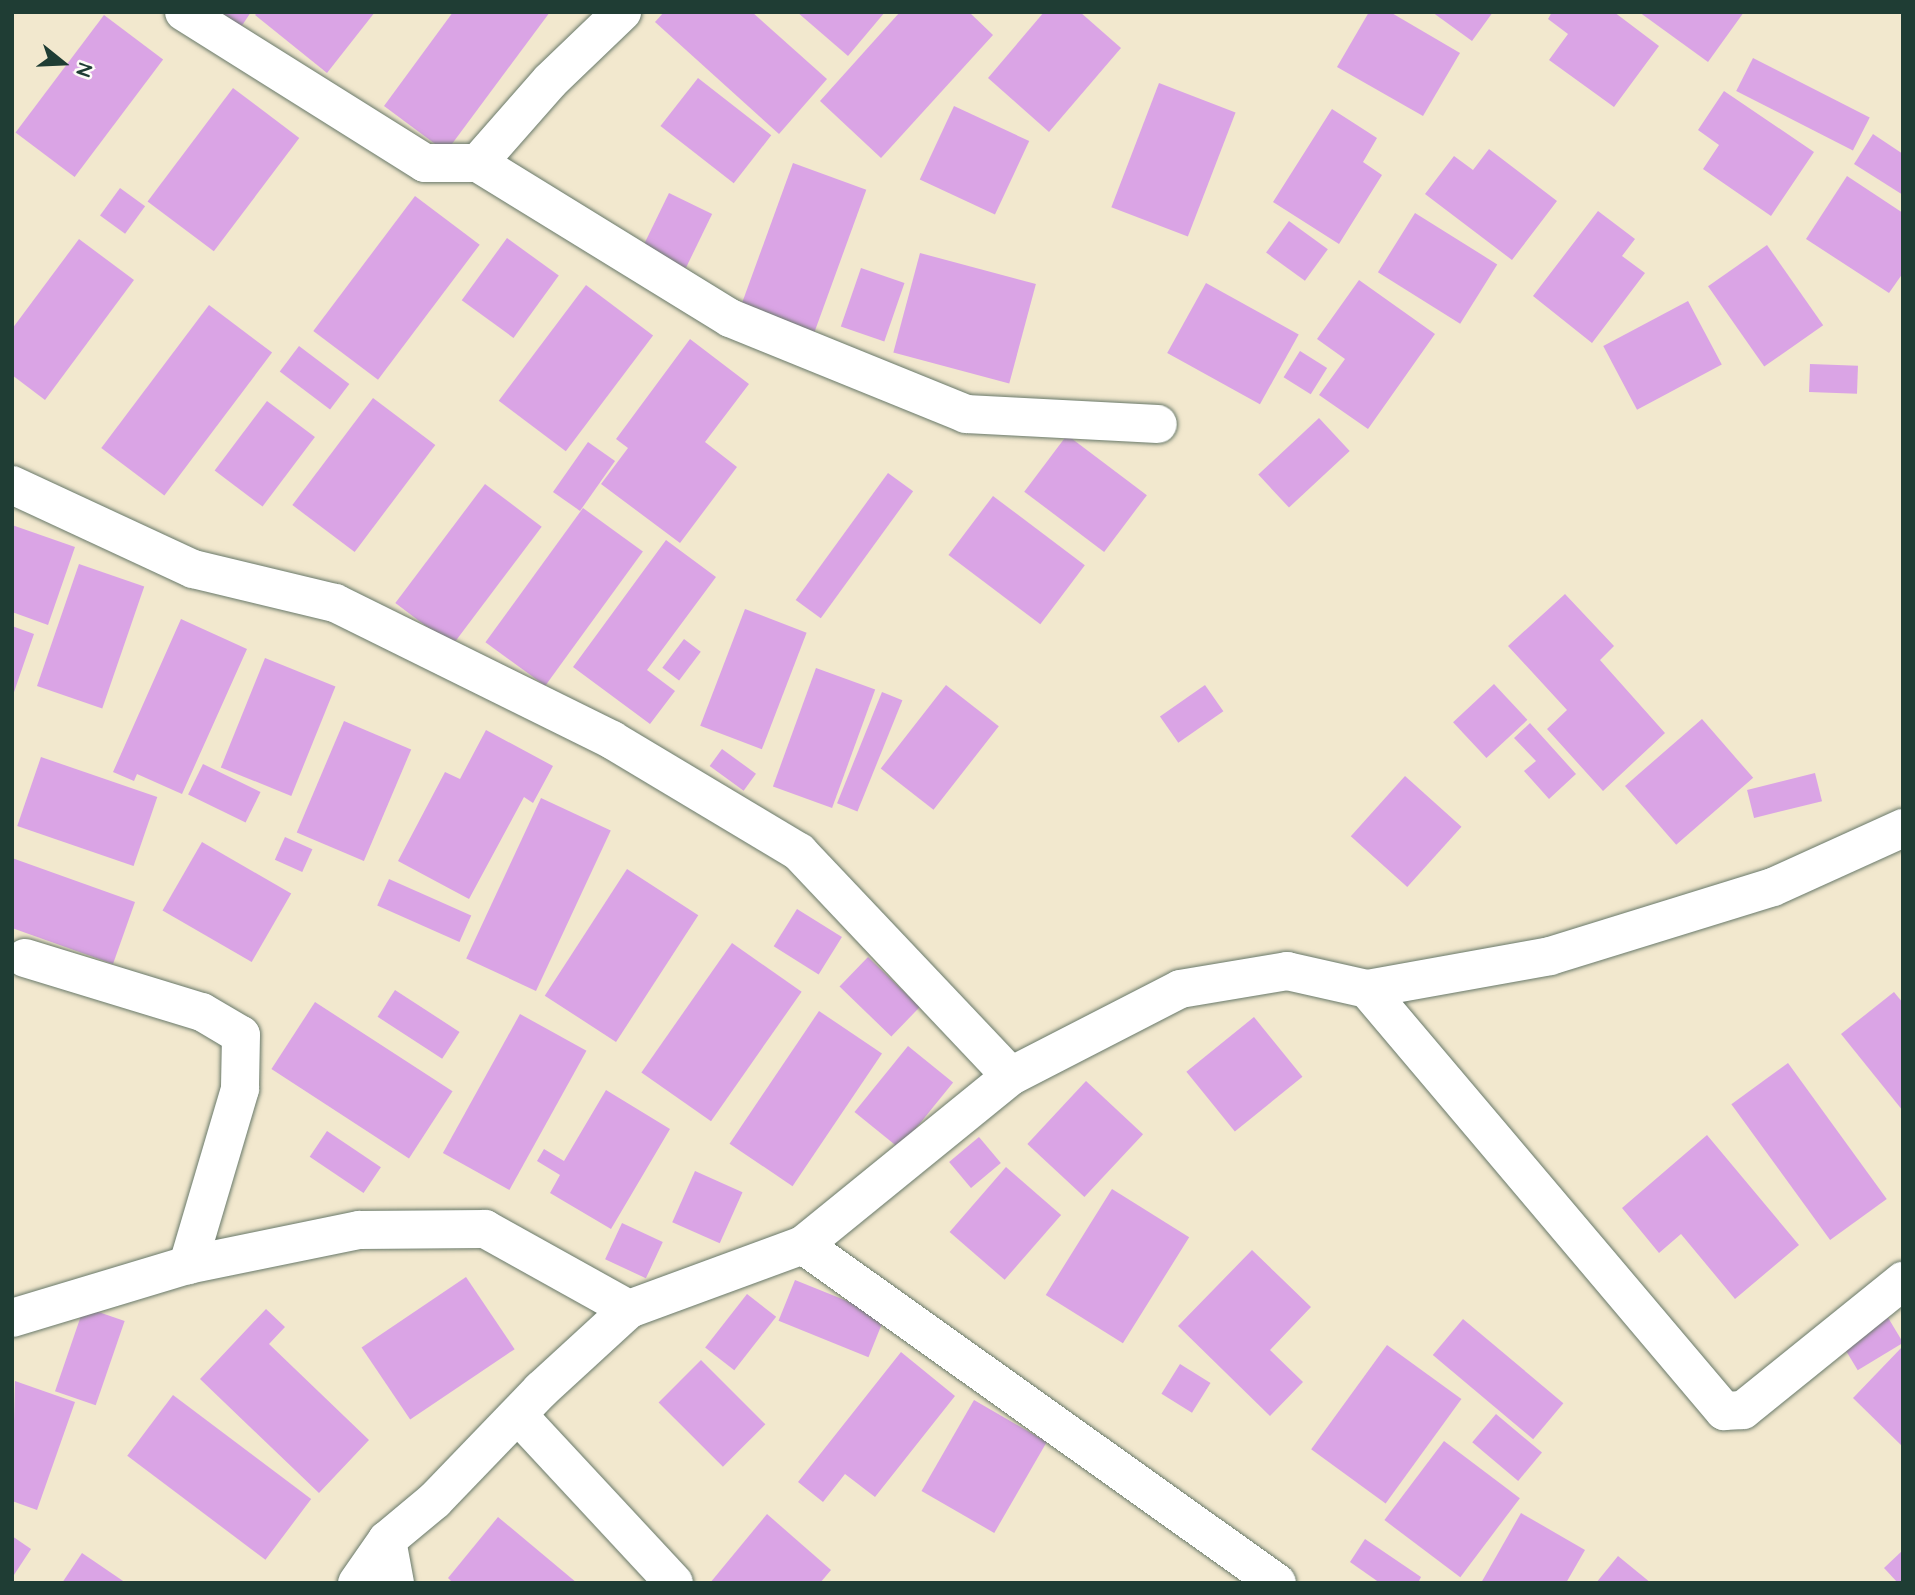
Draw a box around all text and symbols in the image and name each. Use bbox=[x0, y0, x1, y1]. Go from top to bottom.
north arrow bbox=[28, 28, 98, 98]
text: N bbox=[69, 60, 98, 79]

